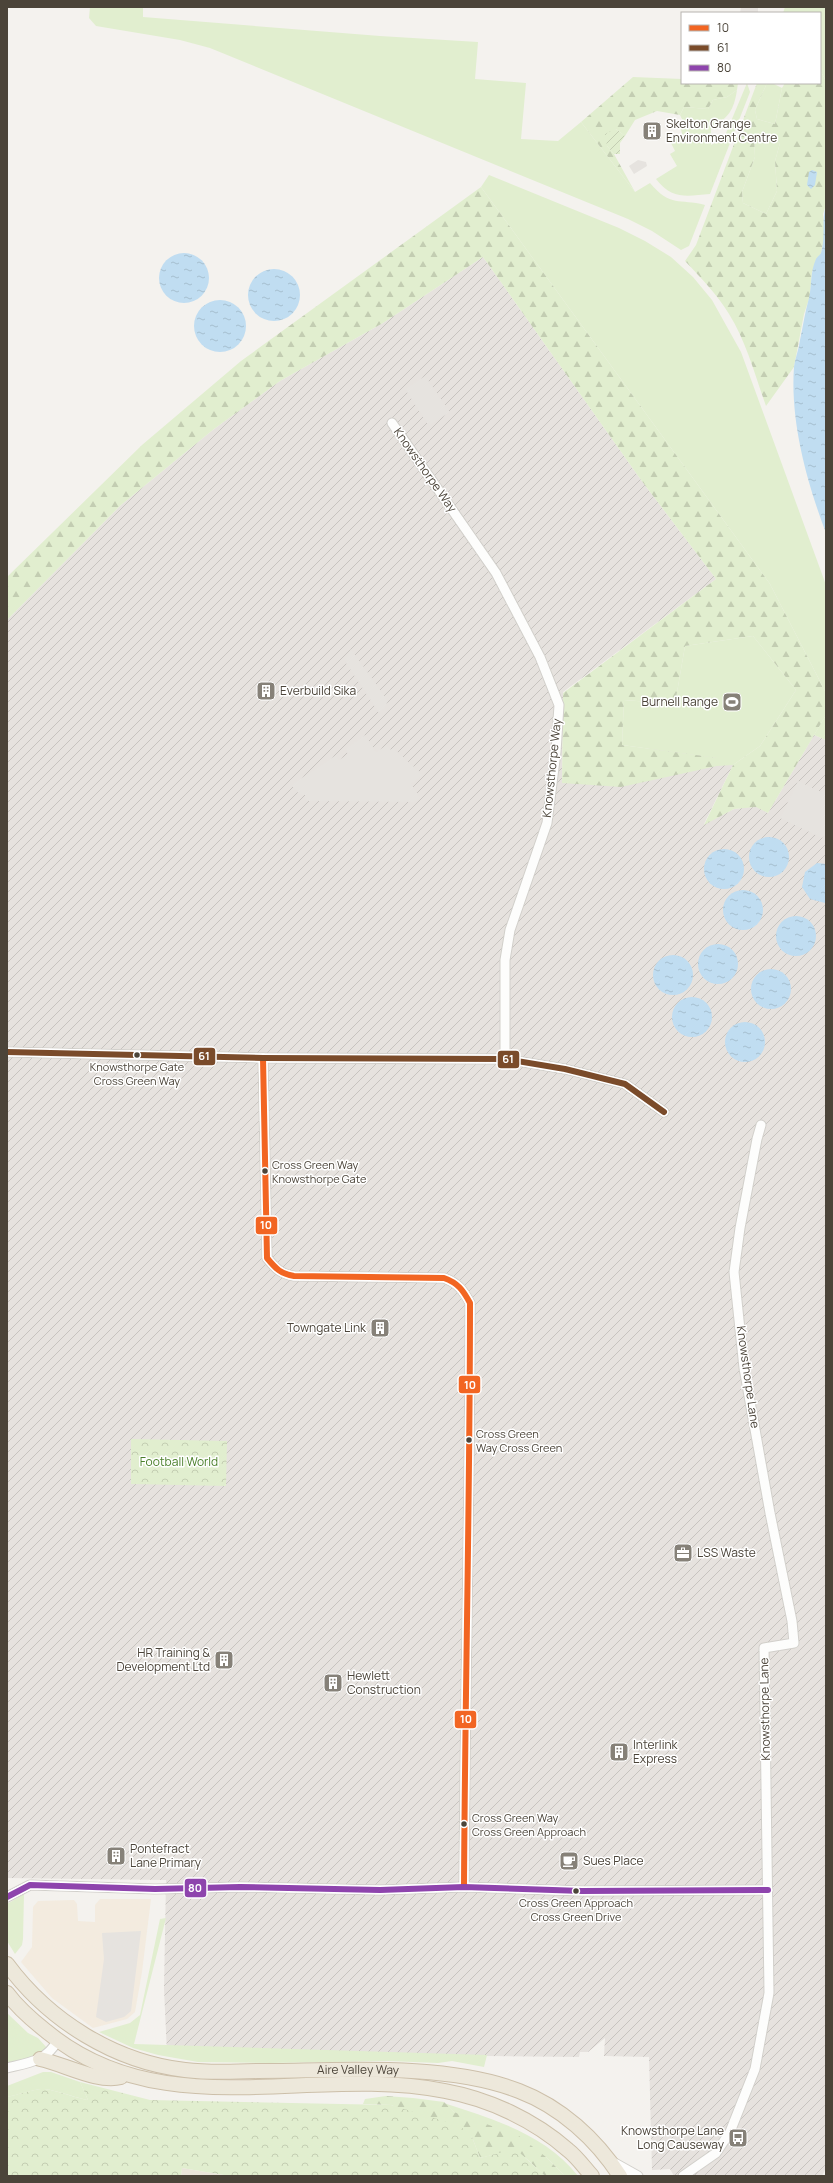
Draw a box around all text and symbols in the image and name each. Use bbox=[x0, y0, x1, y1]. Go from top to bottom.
legend bbox=[681, 12, 821, 84]
text: 10 bbox=[717, 19, 729, 36]
text: 61 bbox=[717, 39, 729, 56]
text: 80 bbox=[717, 59, 731, 76]
place label: Skelton Grange Environment Centre bbox=[666, 115, 777, 146]
building icon: Skelton Grange Environment Centre bbox=[641, 120, 663, 142]
street label: Knowsthorpe Way bbox=[390, 424, 461, 516]
building icon: Everbuild Sika bbox=[255, 680, 277, 702]
place label: Everbuild Sika bbox=[280, 682, 356, 699]
sports icon: Burnell Range bbox=[721, 691, 743, 713]
place label: Burnell Range bbox=[642, 693, 718, 710]
street label: Knowsthorpe Way bbox=[538, 717, 565, 818]
line badge: 61 bbox=[193, 1047, 216, 1066]
text: 61 bbox=[198, 1048, 210, 1063]
marker: Knowsthorpe Gate Cross Green Way bbox=[132, 1050, 142, 1060]
line badge: 61 bbox=[497, 1050, 520, 1069]
text: 61 bbox=[502, 1051, 514, 1066]
place label: Knowsthorpe Gate Cross Green Way bbox=[90, 1059, 185, 1088]
place label: Cross Green Way Knowsthorpe Gate bbox=[272, 1157, 367, 1186]
marker: Cross Green Way Knowsthorpe Gate bbox=[260, 1166, 270, 1176]
line badge: 10 bbox=[255, 1216, 278, 1235]
text: 10 bbox=[260, 1217, 272, 1232]
building icon: Towngate Link bbox=[369, 1317, 391, 1339]
place label: Towngate Link bbox=[287, 1319, 367, 1336]
street label: Knowsthorpe Lane bbox=[733, 1325, 764, 1429]
line badge: 10 bbox=[458, 1375, 481, 1394]
text: 10 bbox=[464, 1377, 476, 1392]
place label: Cross Green Way Cross Green bbox=[476, 1426, 562, 1455]
marker: Cross Green Way Cross Green bbox=[464, 1435, 474, 1445]
park label: Football World bbox=[140, 1453, 218, 1470]
office icon: LSS Waste bbox=[672, 1542, 694, 1564]
place label: LSS Waste bbox=[697, 1544, 756, 1561]
place label: HR Training & Development Ltd bbox=[116, 1644, 210, 1675]
building icon: HR Training & Development Ltd bbox=[213, 1649, 235, 1671]
street label: Knowsthorpe Lane bbox=[755, 1657, 774, 1761]
place label: Hewlett Construction bbox=[347, 1667, 421, 1698]
building icon: Hewlett Construction bbox=[322, 1672, 344, 1694]
line badge: 10 bbox=[454, 1710, 477, 1729]
text: 10 bbox=[460, 1711, 472, 1726]
place label: Interlink Express bbox=[633, 1736, 679, 1767]
building icon: Interlink Express bbox=[608, 1741, 630, 1763]
place label: Cross Green Way Cross Green Approach bbox=[472, 1810, 586, 1839]
marker: Cross Green Way Cross Green Approach bbox=[459, 1819, 469, 1829]
place label: Pontefract Lane Primary bbox=[130, 1840, 202, 1871]
building icon: Pontefract Lane Primary bbox=[105, 1845, 127, 1867]
cafe icon: Sues Place bbox=[558, 1850, 580, 1872]
place label: Sues Place bbox=[583, 1852, 643, 1869]
line badge: 80 bbox=[184, 1878, 207, 1898]
text: 80 bbox=[188, 1880, 202, 1895]
marker: Cross Green Approach Cross Green Drive bbox=[571, 1886, 581, 1896]
place label: Cross Green Approach Cross Green Drive bbox=[519, 1895, 633, 1924]
street label: Aire Valley Way bbox=[317, 2061, 400, 2078]
place label: Knowsthorpe Lane Long Causeway bbox=[621, 2122, 725, 2153]
bus stop icon: Knowsthorpe Lane Long Causeway bbox=[727, 2127, 749, 2149]

